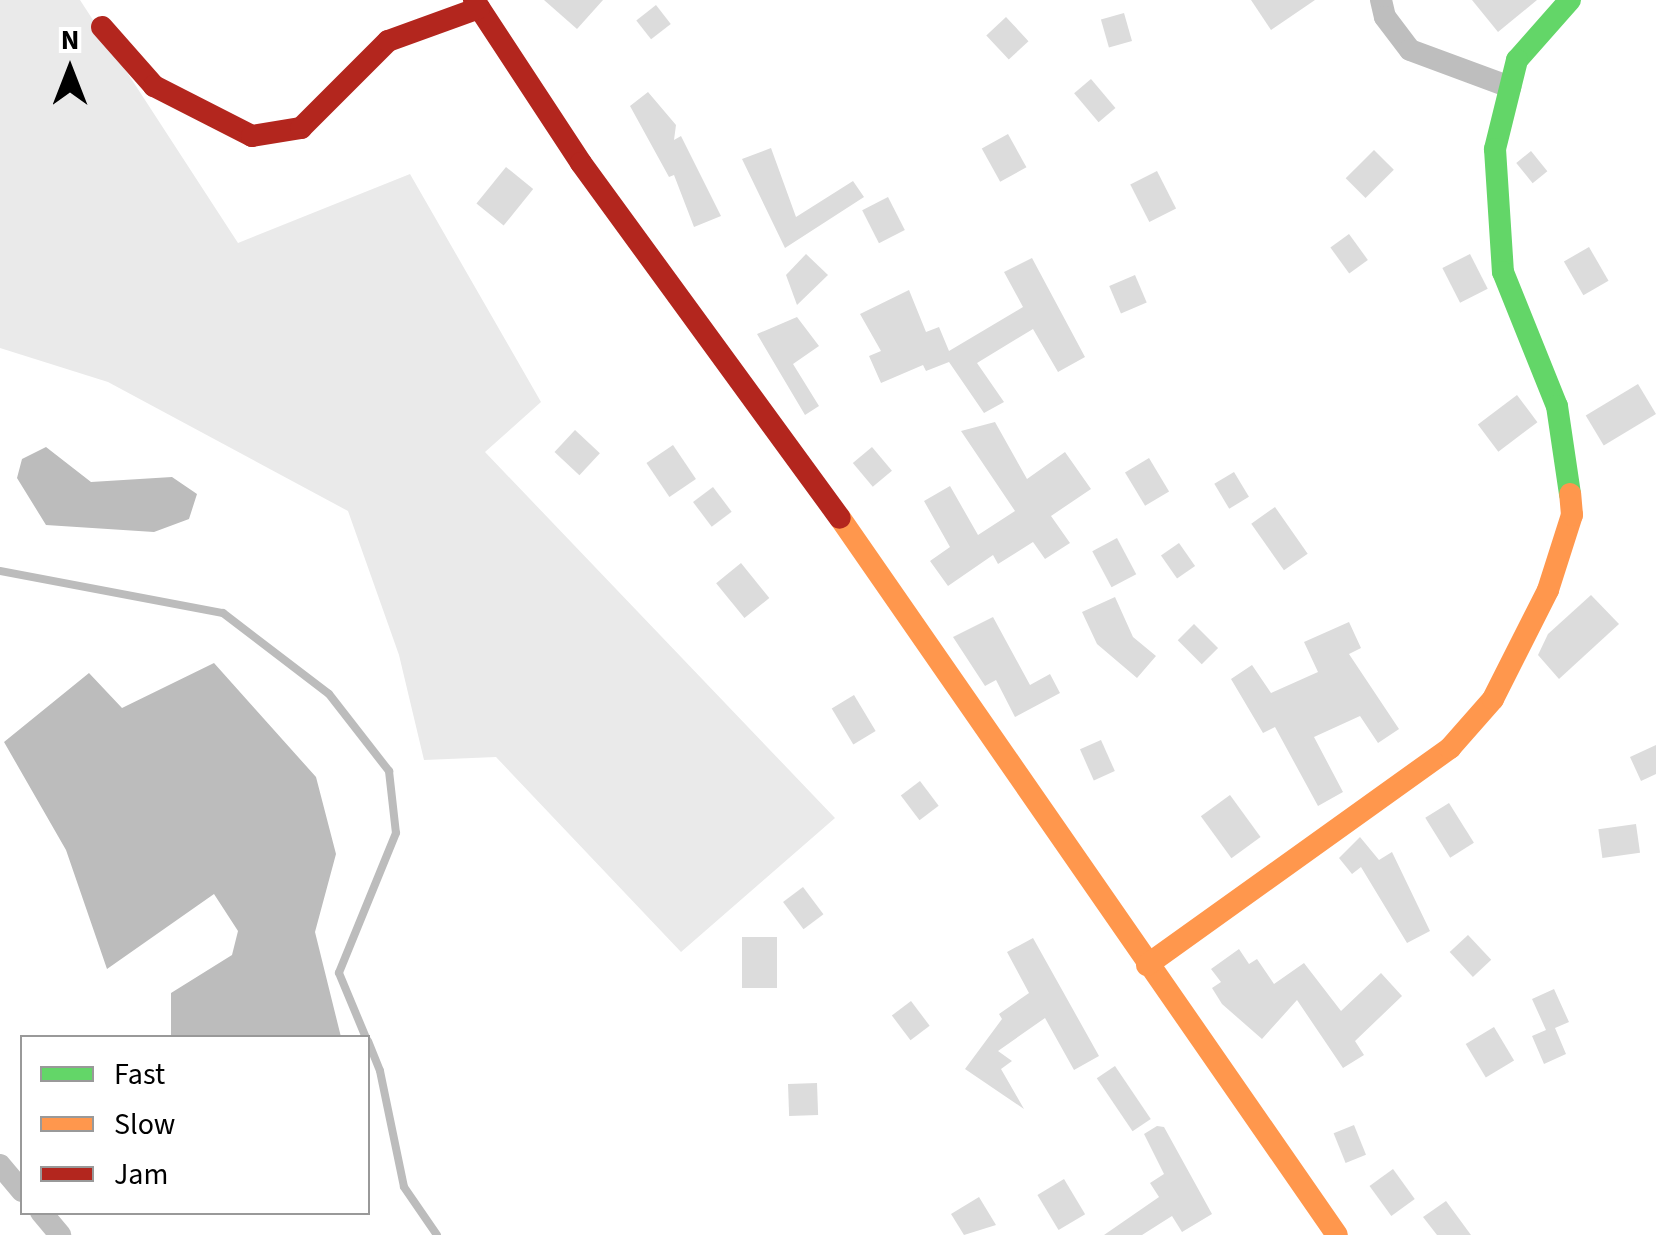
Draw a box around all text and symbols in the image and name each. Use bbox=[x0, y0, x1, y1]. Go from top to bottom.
north arrow bbox=[20, 20, 120, 120]
text: N bbox=[61, 20, 79, 60]
legend bbox=[20, 1035, 370, 1215]
text: Fast bbox=[114, 1053, 165, 1096]
text: Slow bbox=[114, 1103, 175, 1146]
text: Jam bbox=[114, 1153, 168, 1196]

